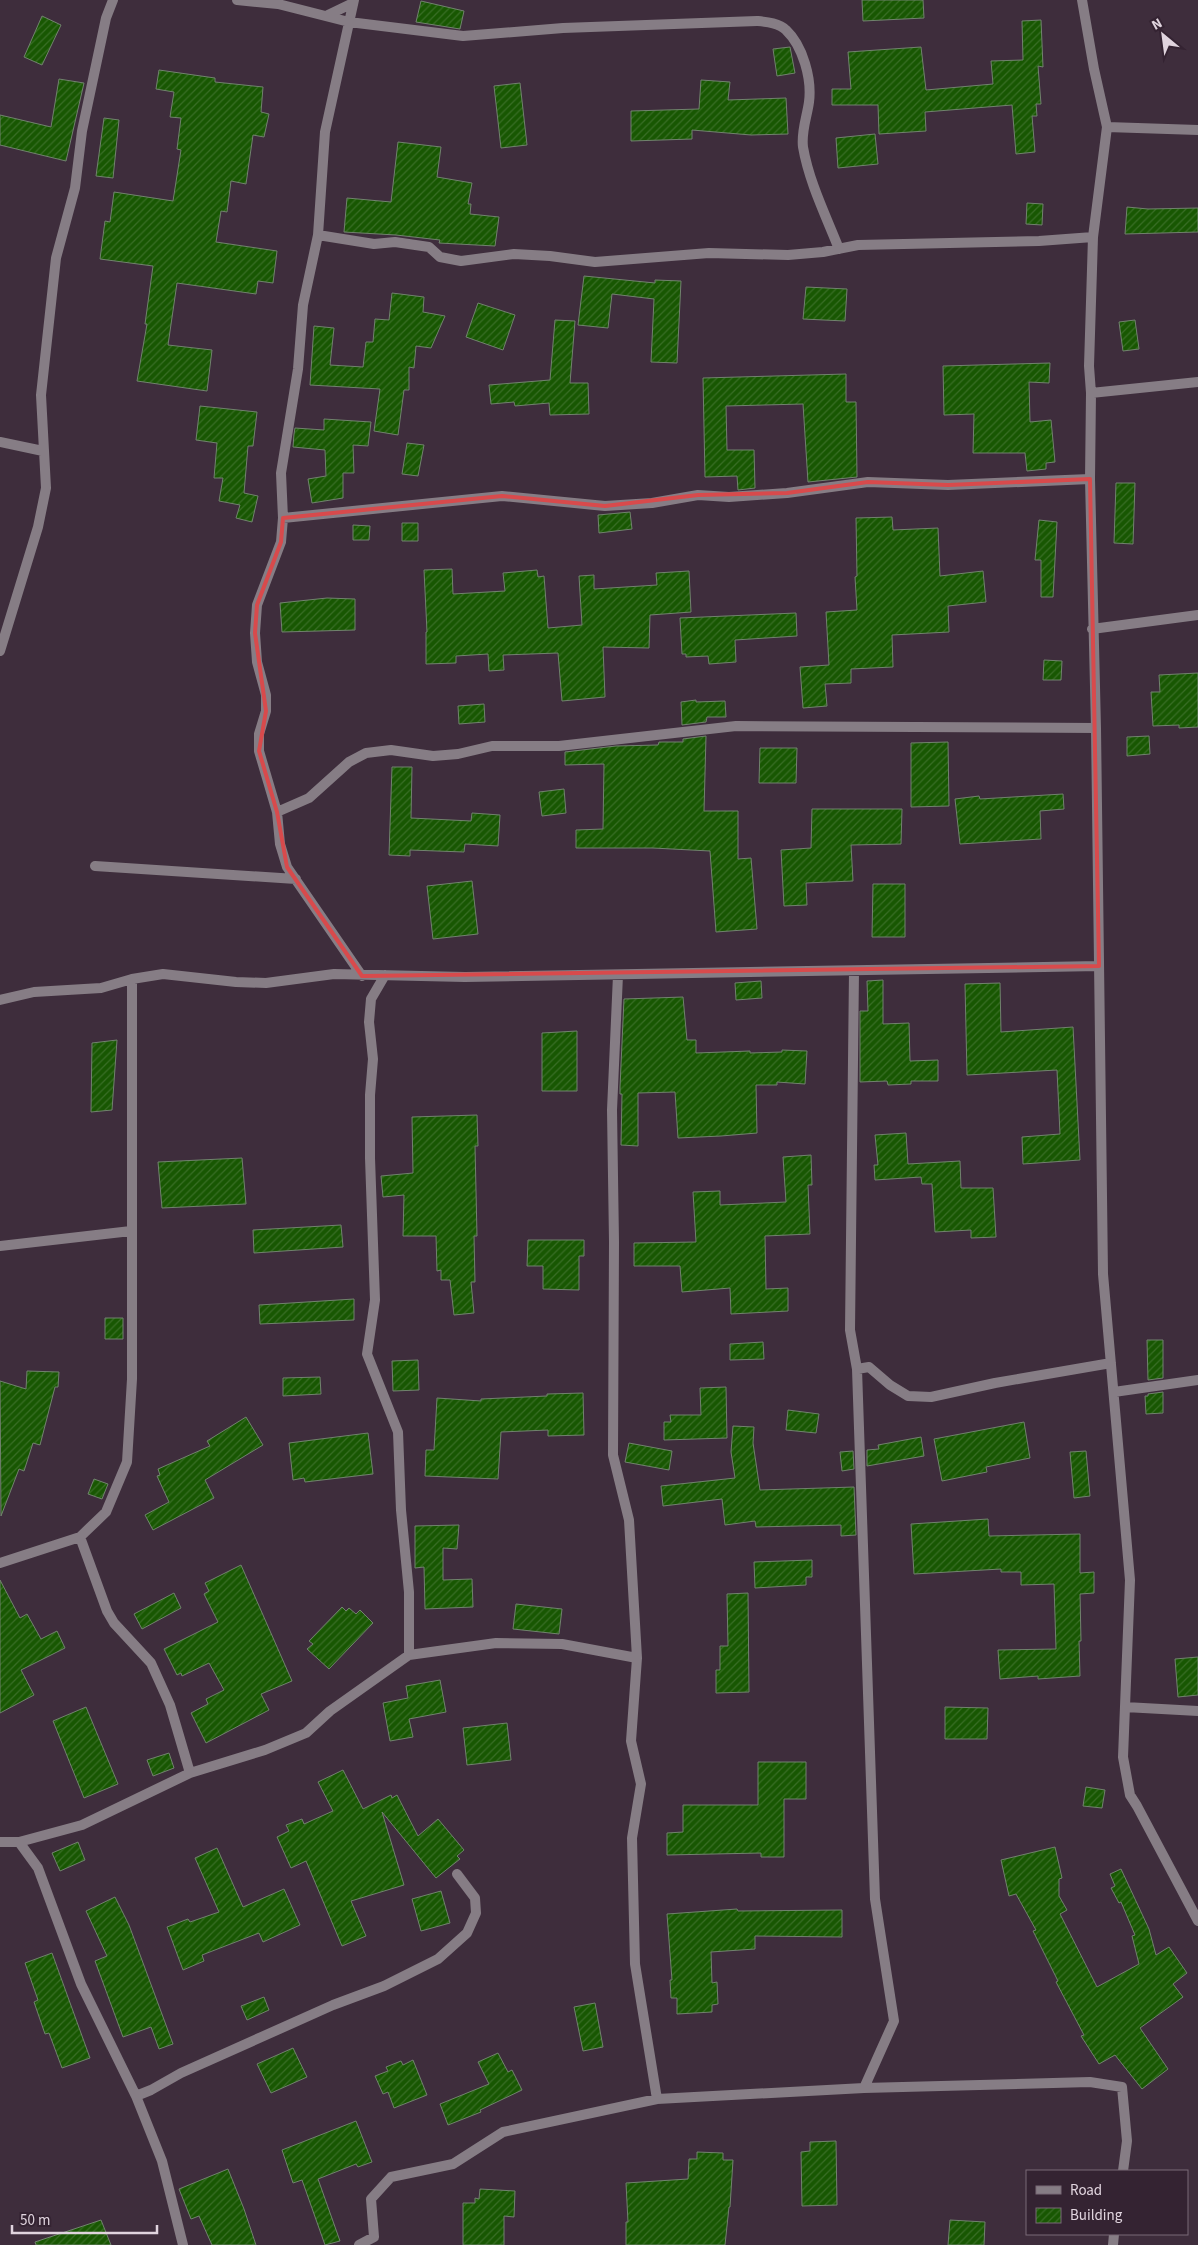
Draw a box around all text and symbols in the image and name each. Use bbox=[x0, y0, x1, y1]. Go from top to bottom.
north arrow bbox=[1138, 10, 1188, 60]
text: N bbox=[1148, 14, 1166, 36]
legend bbox=[1026, 2170, 1188, 2235]
text: Road bbox=[1070, 2180, 1102, 2201]
scale bar bbox=[12, 2202, 158, 2234]
text: Building bbox=[1070, 2205, 1123, 2226]
text: 50 m bbox=[20, 2210, 50, 2231]

